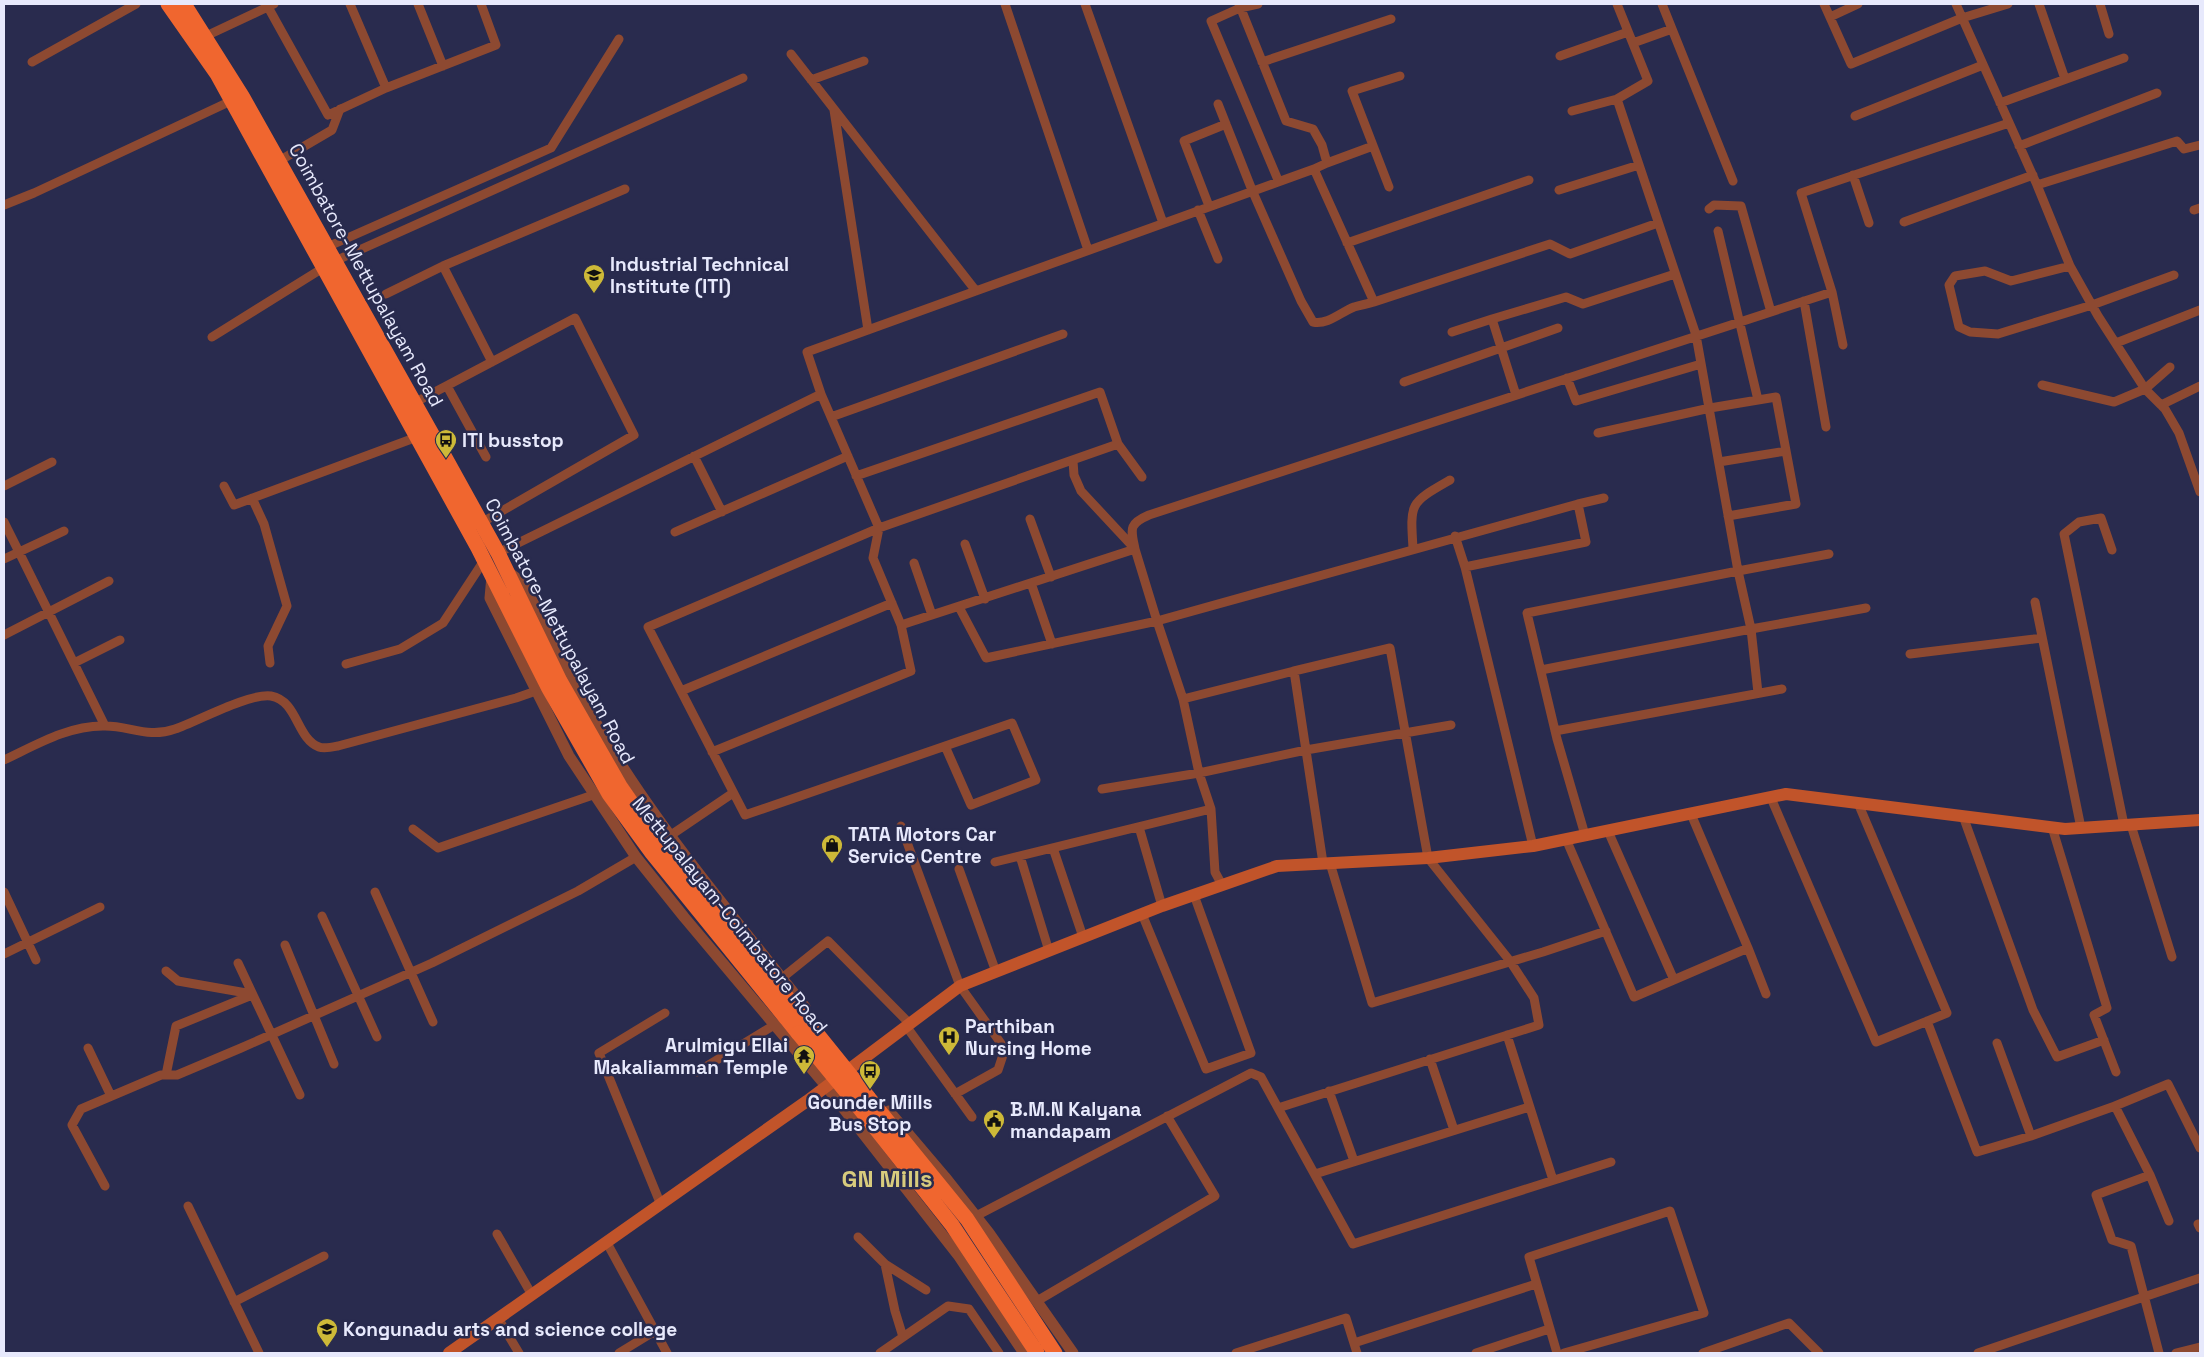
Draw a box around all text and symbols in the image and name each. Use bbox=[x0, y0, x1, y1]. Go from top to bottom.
street label: Coimbatore-Mettupalayam Road bbox=[283, 139, 449, 411]
place label: Industrial Technical Institute (ITI) bbox=[610, 252, 789, 299]
school or university icon: Industrial Technical Institute (ITI) bbox=[582, 263, 606, 294]
bus stop icon: ITI busstop bbox=[434, 428, 458, 459]
place label: ITI busstop bbox=[462, 428, 564, 453]
street label: Coimbatore-Mettupalayam Road bbox=[479, 494, 641, 768]
street label: Mettupalayam-Coimbatore Road bbox=[627, 792, 833, 1038]
place label: TATA Motors Car Service Centre bbox=[848, 822, 996, 869]
shop icon: TATA Motors Car Service Centre bbox=[820, 833, 844, 864]
place label: Parthiban Nursing Home bbox=[965, 1014, 1092, 1061]
hospital icon: Parthiban Nursing Home bbox=[937, 1025, 961, 1056]
place label: Arulmigu Ellai Makaliamman Temple bbox=[594, 1033, 788, 1080]
temple icon: Arulmigu Ellai Makaliamman Temple bbox=[792, 1044, 816, 1075]
bus stop icon: Gounder Mills Bus Stop bbox=[858, 1059, 882, 1090]
place label: Gounder Mills Bus Stop bbox=[808, 1090, 933, 1137]
place label: B.M.N Kalyana mandapam bbox=[1010, 1097, 1142, 1144]
public building icon: B.M.N Kalyana mandapam bbox=[982, 1108, 1006, 1139]
district label: GN Mills bbox=[842, 1163, 932, 1194]
school or university icon: Kongunadu arts and science college bbox=[315, 1317, 339, 1348]
place label: Kongunadu arts and science college bbox=[343, 1317, 677, 1342]

